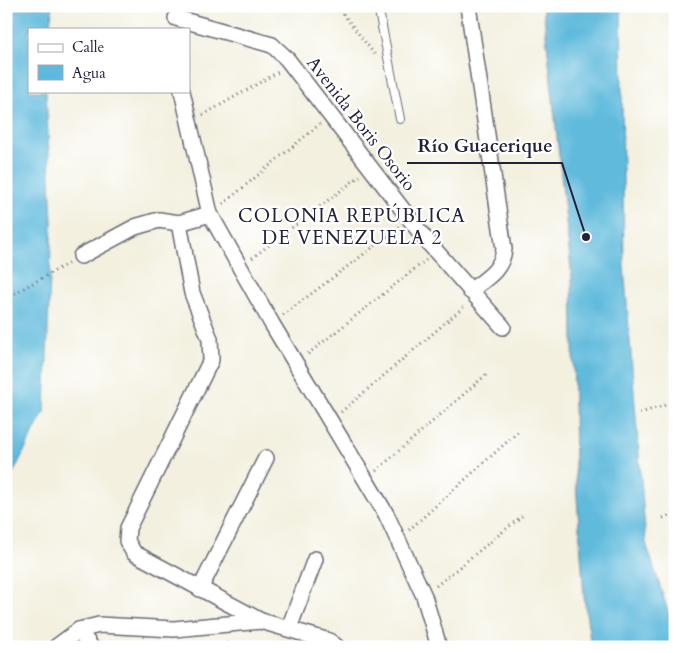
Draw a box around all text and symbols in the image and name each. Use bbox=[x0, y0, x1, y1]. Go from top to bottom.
legend bbox=[28, 28, 190, 92]
text: Calle bbox=[72, 37, 105, 57]
street label: Avenida Boris Osorio bbox=[300, 51, 422, 197]
text: Agua bbox=[72, 63, 106, 83]
callout: Río Guacerique bbox=[407, 129, 562, 163]
text: Río Guacerique bbox=[417, 133, 553, 159]
district label: COLONIA REPÚBLICA DE VENEZUELA 2 bbox=[238, 203, 466, 251]

